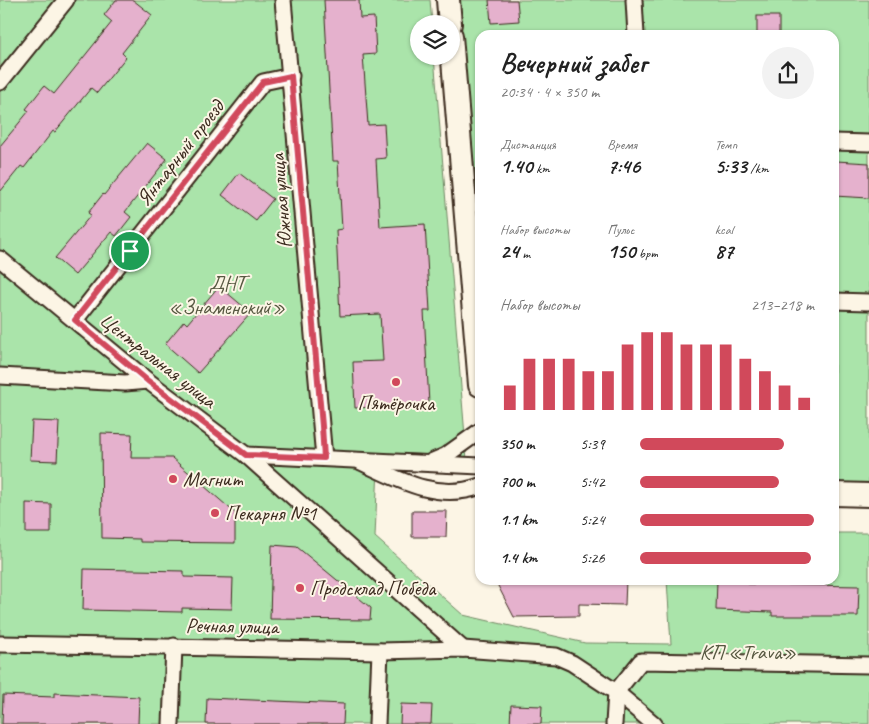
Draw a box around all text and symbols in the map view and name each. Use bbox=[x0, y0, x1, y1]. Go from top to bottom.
map controls bbox=[410, 15, 460, 65]
button: layers bbox=[410, 15, 460, 65]
text: Вечерний забег bbox=[500, 45, 647, 80]
button: share bbox=[762, 47, 814, 99]
text: 20:34 · 4 × 350 m bbox=[500, 82, 599, 102]
street label: Янтарный проезд bbox=[131, 93, 231, 211]
text: Дистанция bbox=[500, 136, 556, 153]
text: Время bbox=[607, 136, 637, 153]
text: Темп bbox=[715, 136, 737, 153]
street label: Южная улица bbox=[264, 151, 298, 249]
text: 1.40 bbox=[500, 153, 533, 179]
text: 7:46 bbox=[607, 153, 640, 179]
text: 5:33 bbox=[715, 153, 747, 179]
text: km bbox=[533, 160, 550, 177]
text: /km bbox=[747, 160, 769, 177]
text: Набор высоты bbox=[500, 221, 569, 238]
text: Пульс bbox=[607, 221, 634, 238]
text: kcal bbox=[715, 221, 733, 238]
pin bbox=[109, 230, 151, 272]
icon: arrive bbox=[116, 237, 144, 265]
text: 24 bbox=[500, 238, 519, 264]
text: 150 bbox=[607, 238, 635, 264]
text: 87 bbox=[715, 238, 733, 264]
text: m bbox=[519, 245, 530, 262]
text: bpm bbox=[635, 245, 658, 262]
park label: ДНТ «Знаменский» bbox=[169, 270, 286, 320]
text: Набор высоты bbox=[500, 295, 579, 315]
text: 213–218 m bbox=[751, 295, 814, 315]
street label: Центральная улица bbox=[95, 306, 223, 415]
marker: Пятёрочка bbox=[390, 376, 402, 388]
place label: Пятёрочка bbox=[358, 390, 436, 416]
text: 350 m bbox=[500, 434, 534, 454]
text: 5:39 bbox=[580, 434, 605, 454]
place label: Магнит bbox=[183, 466, 244, 492]
text: 700 m bbox=[500, 472, 535, 492]
text: 5:42 bbox=[580, 472, 605, 492]
marker: Магнит bbox=[167, 473, 179, 485]
place label: Пекарня №1 bbox=[225, 500, 318, 526]
marker: Пекарня №1 bbox=[209, 507, 221, 519]
text: 1.1 km bbox=[500, 510, 537, 530]
text: 5:24 bbox=[580, 510, 605, 530]
text: 1.4 km bbox=[500, 548, 537, 568]
text: 5:26 bbox=[580, 548, 605, 568]
place label: Продсклад Победа bbox=[310, 575, 437, 601]
marker: Продсклад Победа bbox=[294, 582, 306, 594]
street label: Речная улица bbox=[186, 612, 281, 640]
park label: КП «Trava» bbox=[700, 639, 796, 665]

